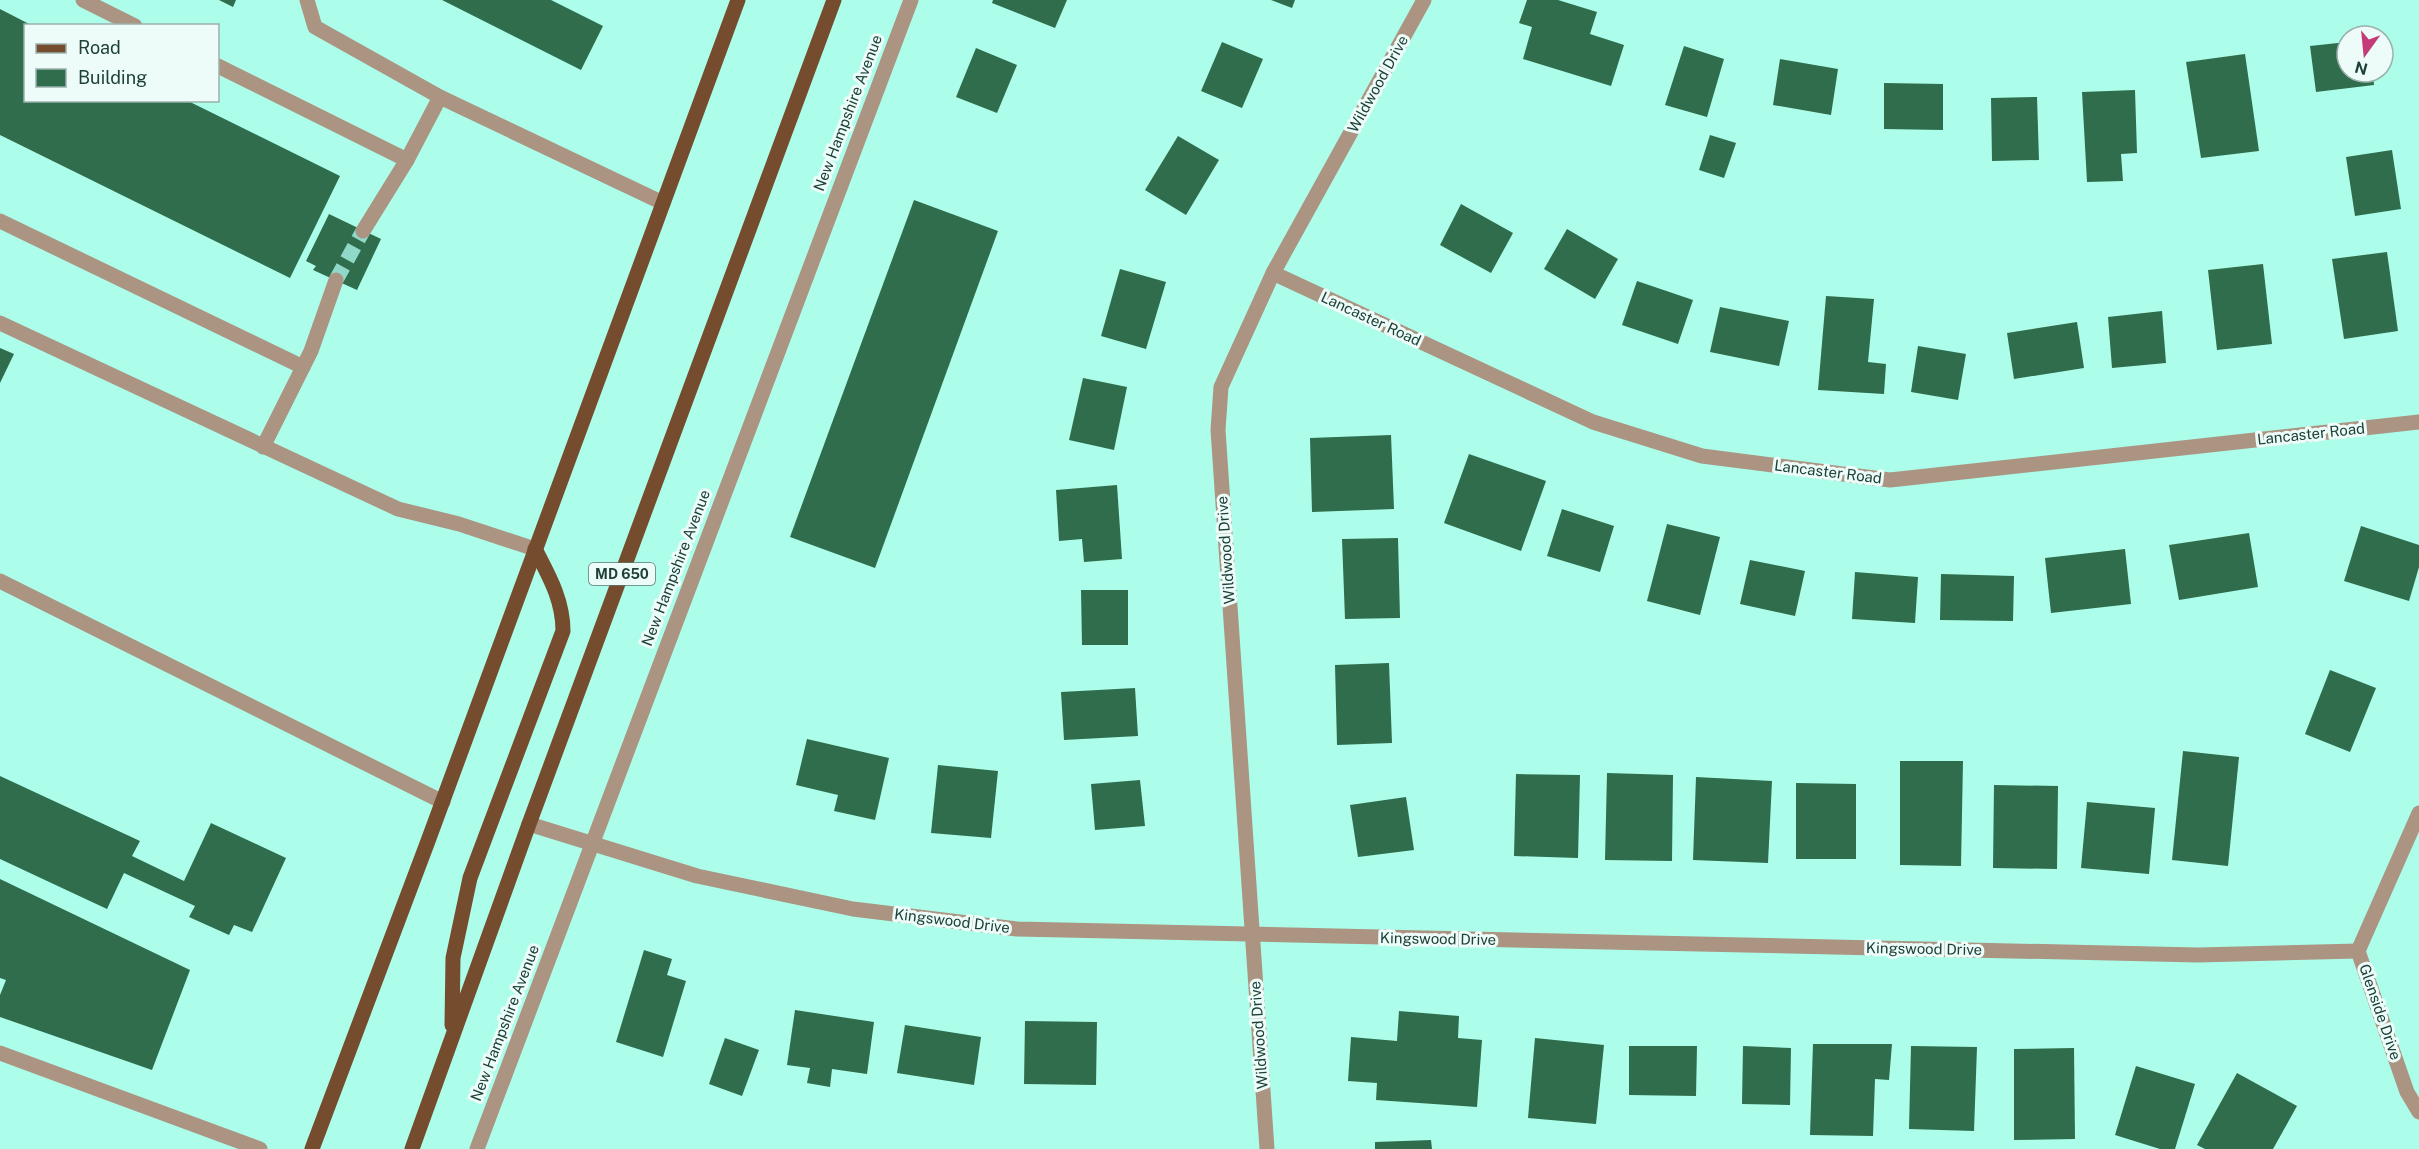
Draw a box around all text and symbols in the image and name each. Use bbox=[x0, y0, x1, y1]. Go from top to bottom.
legend bbox=[24, 24, 219, 102]
north arrow bbox=[2335, 24, 2395, 84]
street label: New Hampshire Avenue bbox=[810, 32, 885, 193]
street label: Wildwood Drive bbox=[1344, 32, 1411, 135]
text: Road bbox=[78, 37, 121, 58]
text: N bbox=[2353, 57, 2370, 79]
text: Building bbox=[78, 67, 147, 88]
street label: Lancaster Road bbox=[1319, 288, 1424, 349]
street label: Lancaster Road bbox=[2256, 419, 2366, 448]
street label: Lancaster Road bbox=[1773, 456, 1883, 487]
street label: New Hampshire Avenue bbox=[638, 487, 713, 648]
street label: Wildwood Drive bbox=[1213, 495, 1238, 605]
road number: MD 650 bbox=[589, 563, 655, 585]
street label: Kingswood Drive bbox=[893, 905, 1011, 936]
street label: Kingswood Drive bbox=[1380, 929, 1496, 948]
street label: Kingswood Drive bbox=[1866, 939, 1982, 958]
street label: New Hampshire Avenue bbox=[467, 942, 542, 1103]
street label: Glenside Drive bbox=[2356, 962, 2405, 1062]
street label: Wildwood Drive bbox=[1246, 980, 1271, 1090]

